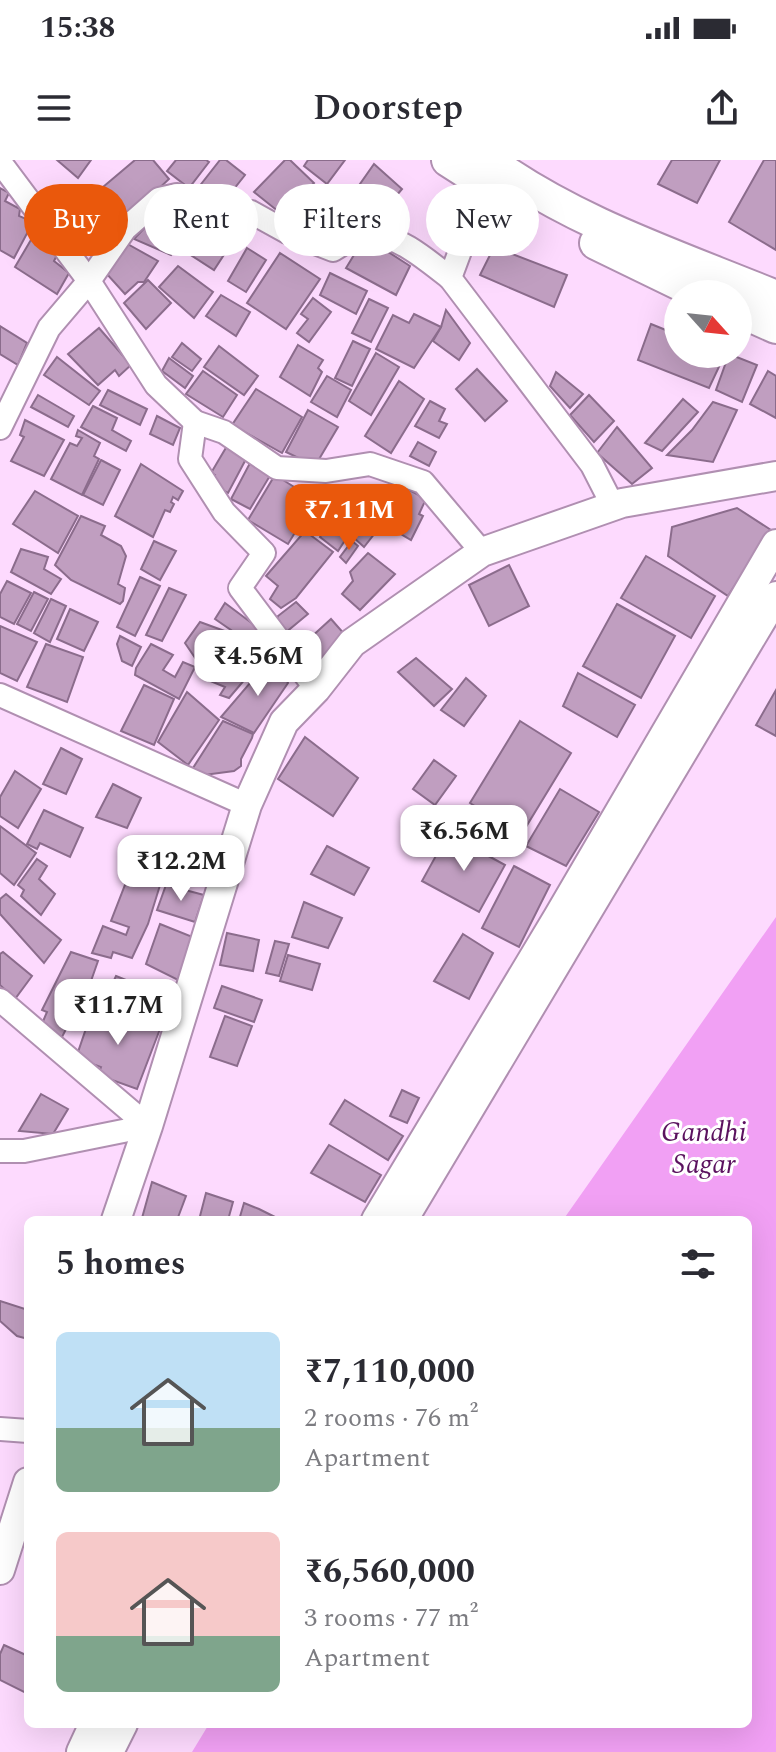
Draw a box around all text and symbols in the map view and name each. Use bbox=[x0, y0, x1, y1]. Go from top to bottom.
text: 15:38 bbox=[40, 5, 115, 51]
text: Doorstep bbox=[313, 81, 463, 136]
icon: menu bbox=[32, 86, 76, 130]
icon: share bbox=[700, 86, 744, 130]
chip: Buy bbox=[24, 184, 128, 256]
chip: Rent bbox=[144, 184, 258, 256]
chip: Filters bbox=[274, 184, 410, 256]
chip: New bbox=[426, 184, 539, 256]
north arrow bbox=[664, 280, 752, 368]
map controls bbox=[664, 280, 752, 368]
pin: ₹7.11M bbox=[284, 484, 414, 552]
text: ₹7.11M bbox=[303, 490, 395, 530]
pin: ₹4.56M bbox=[193, 630, 323, 698]
text: ₹4.56M bbox=[212, 636, 304, 676]
pin: ₹6.56M bbox=[399, 805, 529, 873]
text: ₹6.56M bbox=[418, 811, 510, 851]
pin: ₹12.2M bbox=[116, 835, 246, 903]
text: ₹12.2M bbox=[135, 841, 227, 881]
pin: ₹11.7M bbox=[53, 979, 183, 1047]
text: ₹11.7M bbox=[72, 985, 164, 1025]
water label: Gandhi Sagar bbox=[661, 1111, 747, 1186]
text: 5 homes bbox=[56, 1238, 186, 1290]
icon: filters bbox=[676, 1242, 720, 1286]
text: ₹7,110,000 bbox=[304, 1346, 475, 1398]
icon: home bbox=[120, 1364, 216, 1460]
text: 2 rooms · 76 m² bbox=[304, 1398, 478, 1438]
text: Apartment bbox=[304, 1438, 430, 1478]
text: ₹6,560,000 bbox=[304, 1546, 475, 1598]
icon: home bbox=[120, 1564, 216, 1660]
text: 3 rooms · 77 m² bbox=[304, 1598, 478, 1638]
text: Apartment bbox=[304, 1638, 430, 1678]

